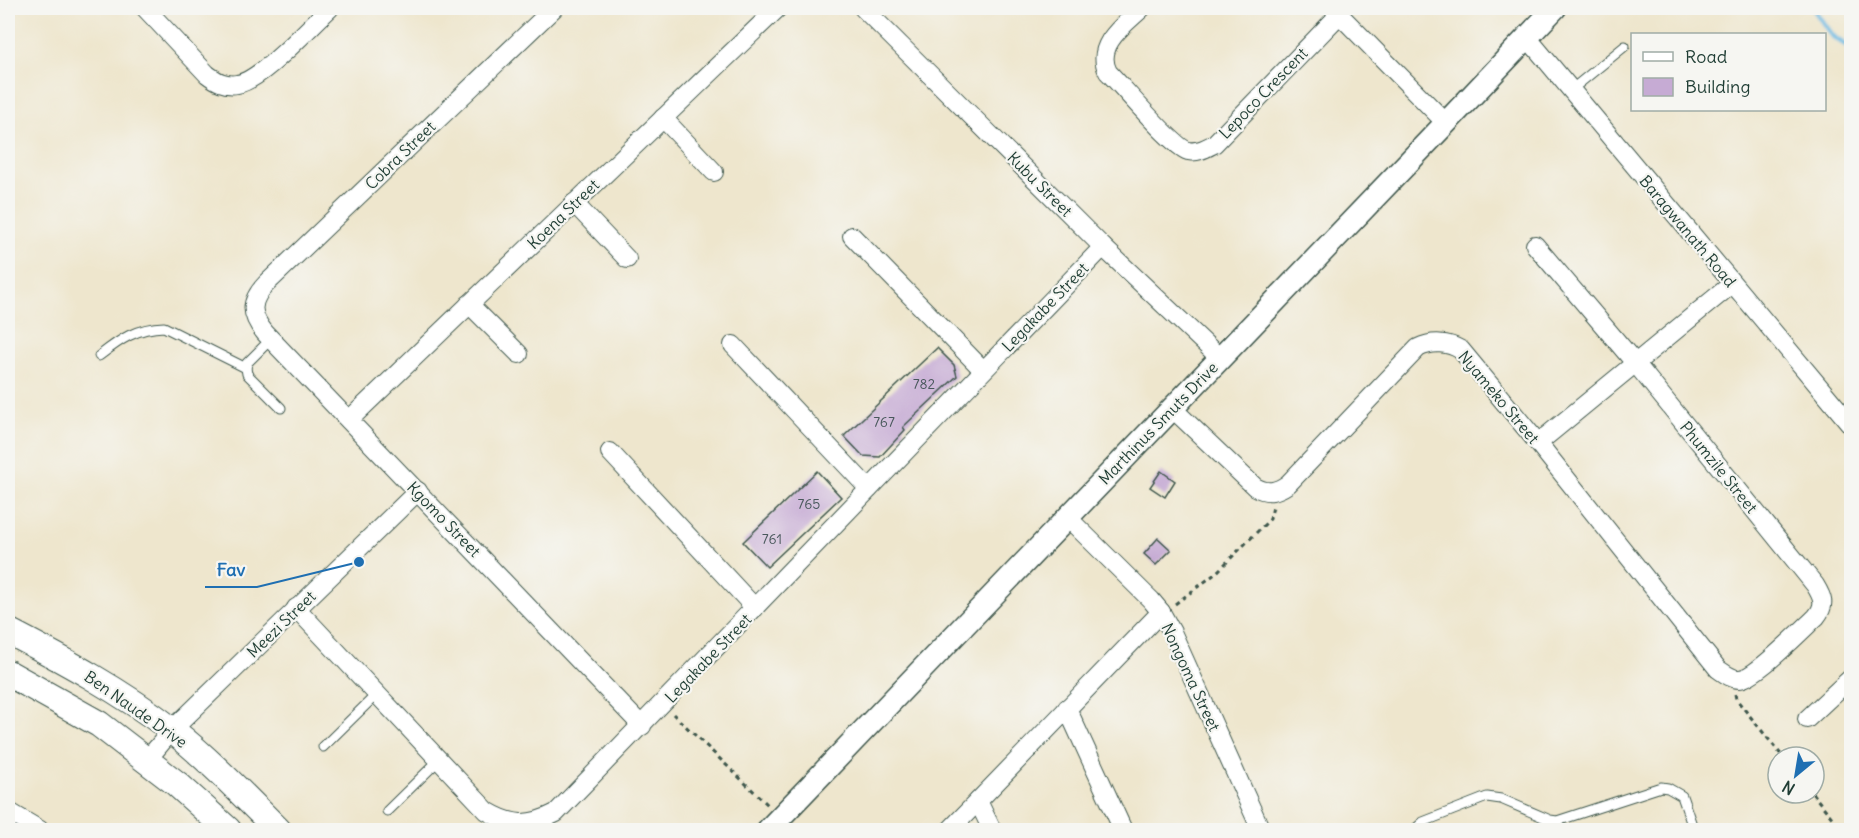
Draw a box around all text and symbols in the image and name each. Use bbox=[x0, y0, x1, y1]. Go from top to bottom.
legend bbox=[1631, 33, 1826, 111]
street label: Lepoco Crescent bbox=[1214, 43, 1312, 143]
text: Road bbox=[1685, 45, 1728, 68]
text: Building bbox=[1685, 75, 1750, 98]
street label: Cobra Street bbox=[361, 116, 440, 194]
street label: Kubu Street bbox=[1003, 147, 1077, 221]
street label: Baragwanath Road bbox=[1635, 171, 1741, 291]
street label: Koena Street bbox=[523, 174, 604, 253]
street label: Legakabe Street bbox=[997, 258, 1093, 356]
street label: Nyameko Street bbox=[1454, 346, 1544, 448]
street label: Marthinus Smuts Drive bbox=[1094, 357, 1222, 489]
house number: 782 bbox=[913, 375, 936, 393]
house number: 767 bbox=[873, 413, 895, 431]
street label: Phumzile Street bbox=[1676, 417, 1762, 517]
street label: Kgomo Street bbox=[403, 477, 485, 561]
house number: 765 bbox=[798, 495, 820, 513]
house number: 761 bbox=[762, 530, 782, 548]
callout: Fav bbox=[205, 551, 257, 587]
text: Fav bbox=[217, 558, 245, 581]
street label: Meezi Street bbox=[242, 586, 320, 662]
street label: Legakabe Street bbox=[660, 609, 756, 707]
street label: Nongoma Street bbox=[1157, 620, 1225, 735]
street label: Ben Naude Drive bbox=[81, 666, 191, 752]
north arrow bbox=[1766, 745, 1826, 805]
text: N bbox=[1779, 777, 1798, 799]

